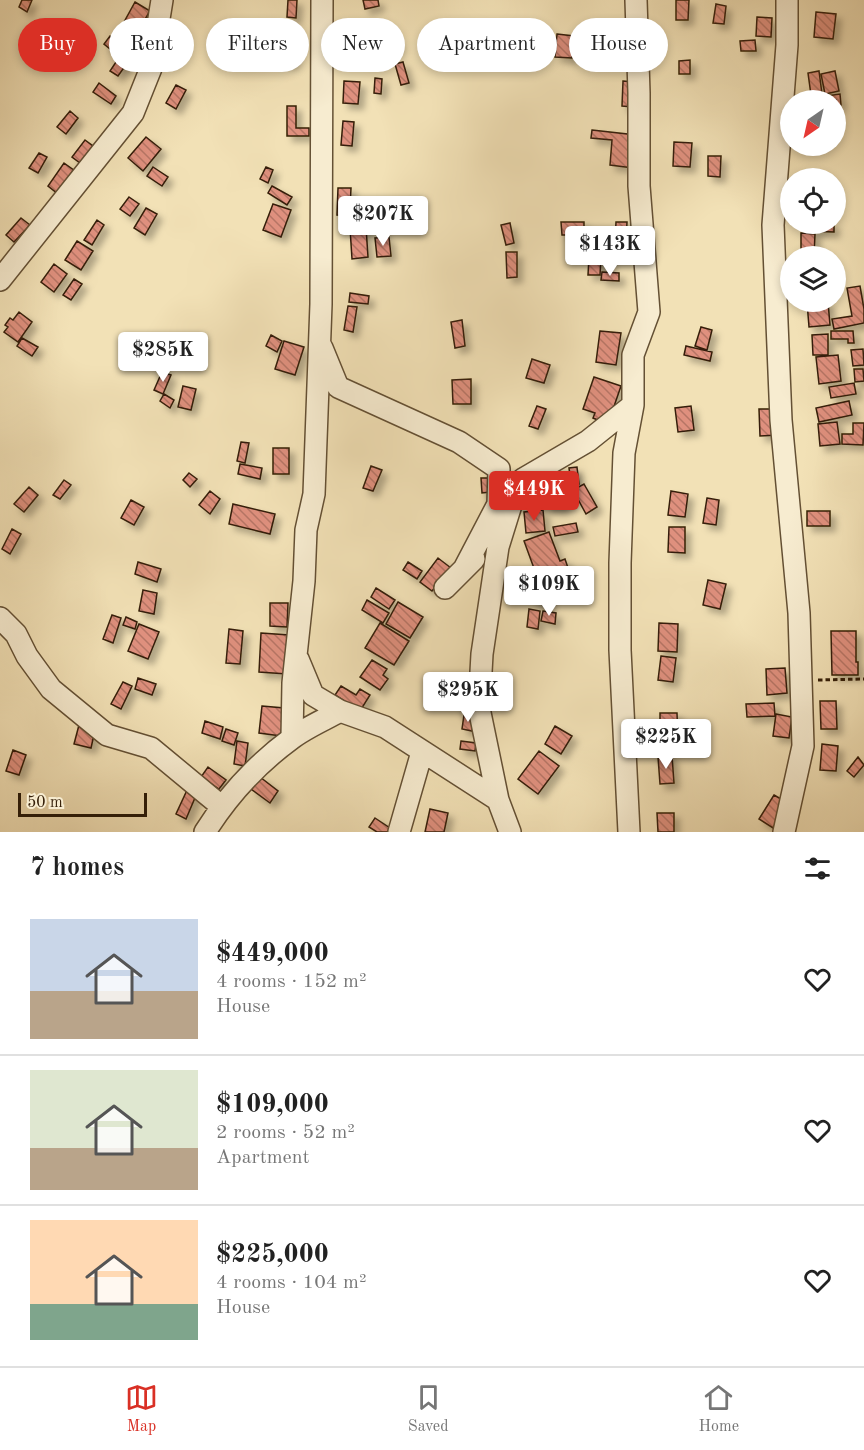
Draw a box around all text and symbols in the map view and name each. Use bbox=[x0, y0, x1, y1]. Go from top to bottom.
chip: Buy bbox=[18, 18, 97, 72]
chip: Rent bbox=[109, 18, 194, 72]
chip: Filters bbox=[206, 18, 309, 72]
chip: New bbox=[321, 18, 405, 72]
chip: Apartment bbox=[417, 18, 557, 72]
chip: House bbox=[569, 18, 668, 72]
north arrow bbox=[780, 90, 846, 156]
map controls bbox=[780, 90, 846, 312]
button: locate bbox=[780, 168, 846, 234]
pin: $207K bbox=[341, 196, 425, 247]
text: $207K bbox=[352, 205, 414, 225]
pin: $143K bbox=[568, 226, 652, 277]
text: $143K bbox=[579, 235, 641, 255]
button: layers bbox=[780, 246, 846, 312]
pin: $285K bbox=[121, 332, 205, 383]
text: $285K bbox=[132, 341, 194, 361]
pin: $449K bbox=[492, 471, 576, 522]
text: $449K bbox=[503, 480, 565, 500]
pin: $109K bbox=[507, 566, 591, 617]
text: $109K bbox=[518, 575, 580, 595]
pin: $295K bbox=[426, 672, 510, 723]
text: $295K bbox=[437, 681, 499, 701]
pin: $225K bbox=[624, 719, 708, 770]
text: $225K bbox=[635, 728, 697, 748]
scale bar bbox=[18, 790, 147, 818]
text: 50 m bbox=[27, 795, 63, 811]
icon: filters bbox=[801, 852, 834, 885]
text: 7 homes bbox=[30, 855, 124, 881]
text: $449,000 bbox=[216, 941, 329, 967]
icon: home bbox=[78, 943, 150, 1015]
icon: heart bbox=[801, 963, 834, 996]
text: 4 rooms · 152 m² bbox=[216, 972, 366, 992]
text: House bbox=[216, 997, 270, 1017]
text: $109,000 bbox=[216, 1092, 329, 1118]
icon: home bbox=[78, 1094, 150, 1166]
icon: heart bbox=[801, 1114, 834, 1147]
text: 2 rooms · 52 m² bbox=[216, 1123, 355, 1143]
text: Apartment bbox=[216, 1148, 310, 1168]
text: $225,000 bbox=[216, 1242, 329, 1268]
icon: home bbox=[78, 1244, 150, 1316]
icon: heart bbox=[801, 1264, 834, 1297]
text: 4 rooms · 104 m² bbox=[216, 1273, 366, 1293]
text: House bbox=[216, 1298, 270, 1318]
tab: Map bbox=[125, 1381, 158, 1437]
tab: Saved bbox=[408, 1381, 449, 1437]
tab: Home bbox=[698, 1381, 739, 1437]

